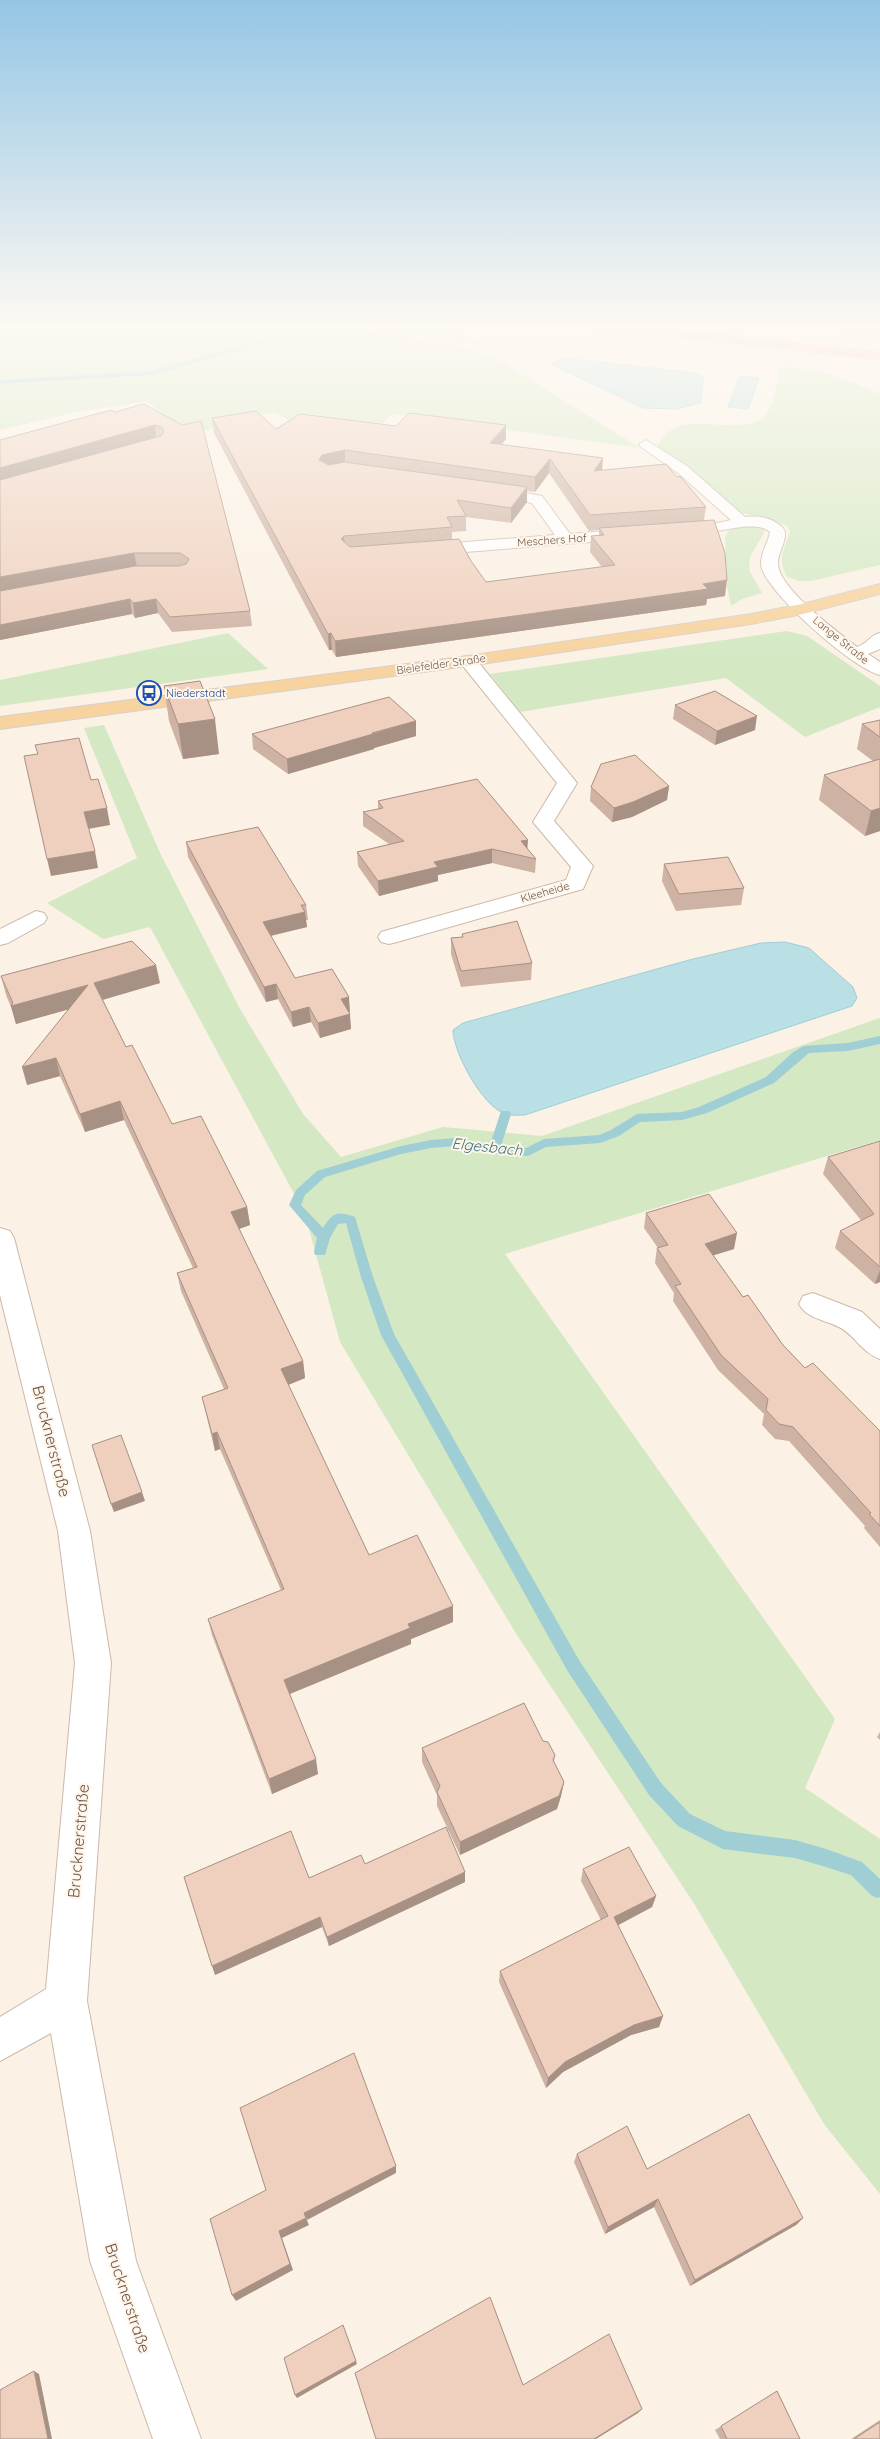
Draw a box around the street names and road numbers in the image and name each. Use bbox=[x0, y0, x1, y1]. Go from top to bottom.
street label: Meschers Hof bbox=[517, 531, 587, 549]
street label: Lange Straße bbox=[810, 613, 872, 667]
street label: Bielefelder Straße bbox=[395, 651, 487, 677]
street label: Kleeheide bbox=[519, 878, 571, 906]
street label: Brucknerstraße bbox=[28, 1383, 76, 1499]
street label: Brucknerstraße bbox=[63, 1783, 93, 1899]
street label: Brucknerstraße bbox=[101, 2241, 155, 2355]

